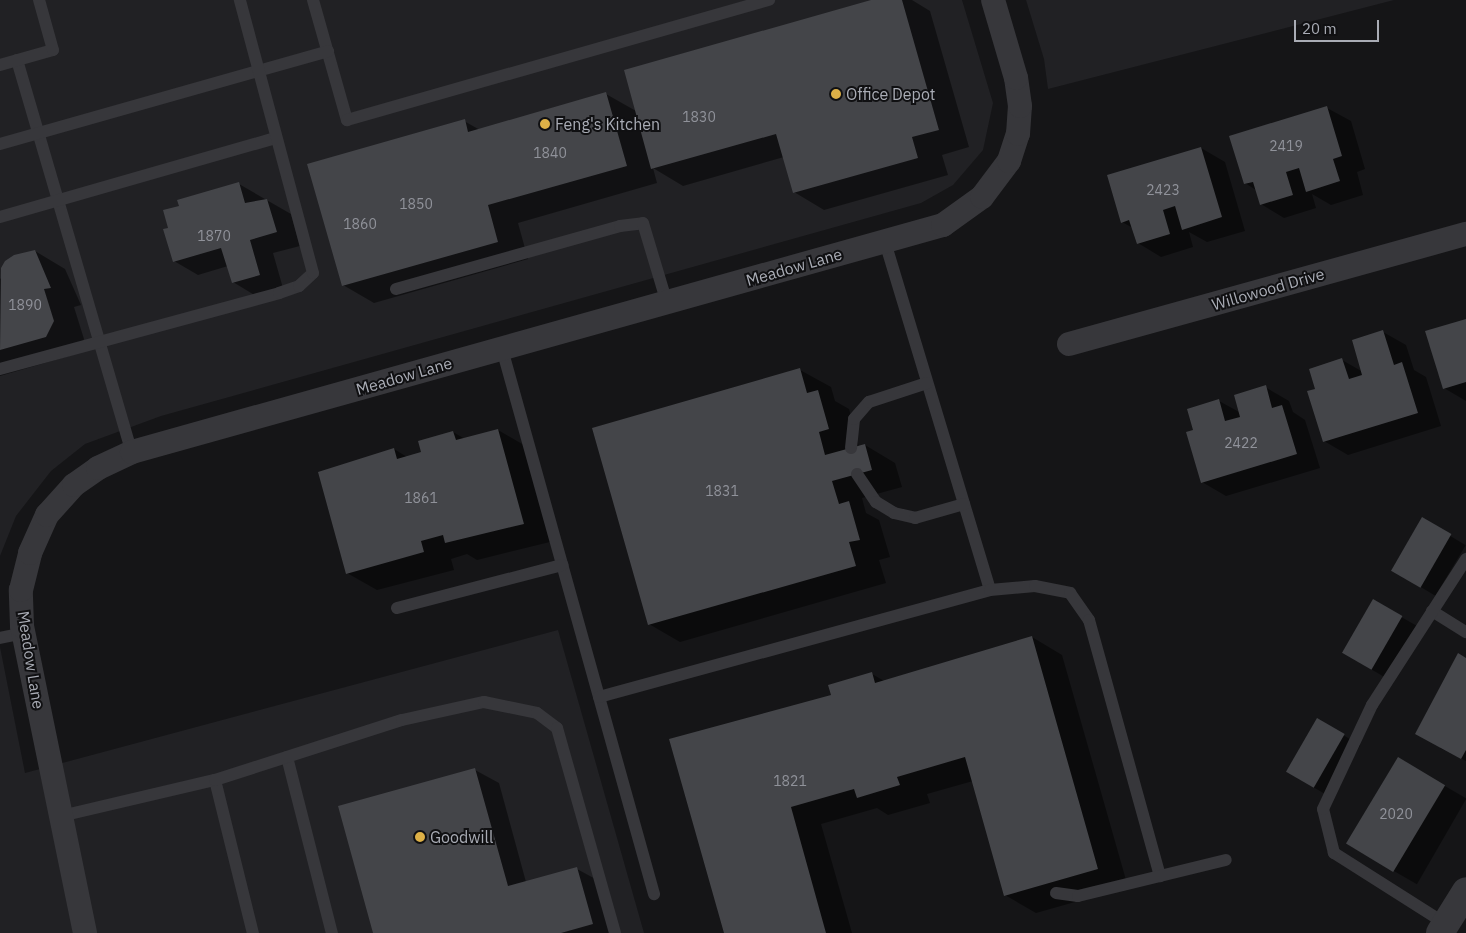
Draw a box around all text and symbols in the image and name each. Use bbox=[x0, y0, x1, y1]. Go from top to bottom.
scale bar bbox=[1296, 10, 1381, 42]
text: 20 m bbox=[1302, 19, 1337, 38]
place label: Office Depot bbox=[846, 84, 935, 104]
marker: Office Depot bbox=[830, 88, 842, 100]
house number: 1830 bbox=[682, 109, 716, 125]
place label: Feng's Kitchen bbox=[555, 114, 660, 134]
marker: Feng's Kitchen bbox=[539, 118, 551, 130]
house number: 2419 bbox=[1269, 138, 1303, 154]
house number: 1840 bbox=[533, 145, 567, 161]
house number: 2423 bbox=[1146, 182, 1180, 198]
house number: 1850 bbox=[399, 196, 433, 212]
house number: 1860 bbox=[343, 216, 377, 232]
house number: 1870 bbox=[197, 228, 231, 244]
street label: Meadow Lane bbox=[744, 244, 844, 290]
street label: Willowood Drive bbox=[1210, 264, 1326, 314]
house number: 1890 bbox=[8, 297, 42, 313]
street label: Meadow Lane bbox=[354, 353, 454, 399]
house number: 2422 bbox=[1224, 435, 1258, 451]
house number: 1831 bbox=[705, 483, 739, 499]
house number: 1861 bbox=[404, 490, 438, 506]
street label: Meadow Lane bbox=[14, 610, 48, 710]
house number: 1821 bbox=[773, 773, 807, 789]
house number: 2020 bbox=[1379, 806, 1413, 822]
place label: Goodwill bbox=[430, 827, 493, 847]
marker: Goodwill bbox=[414, 831, 426, 843]

